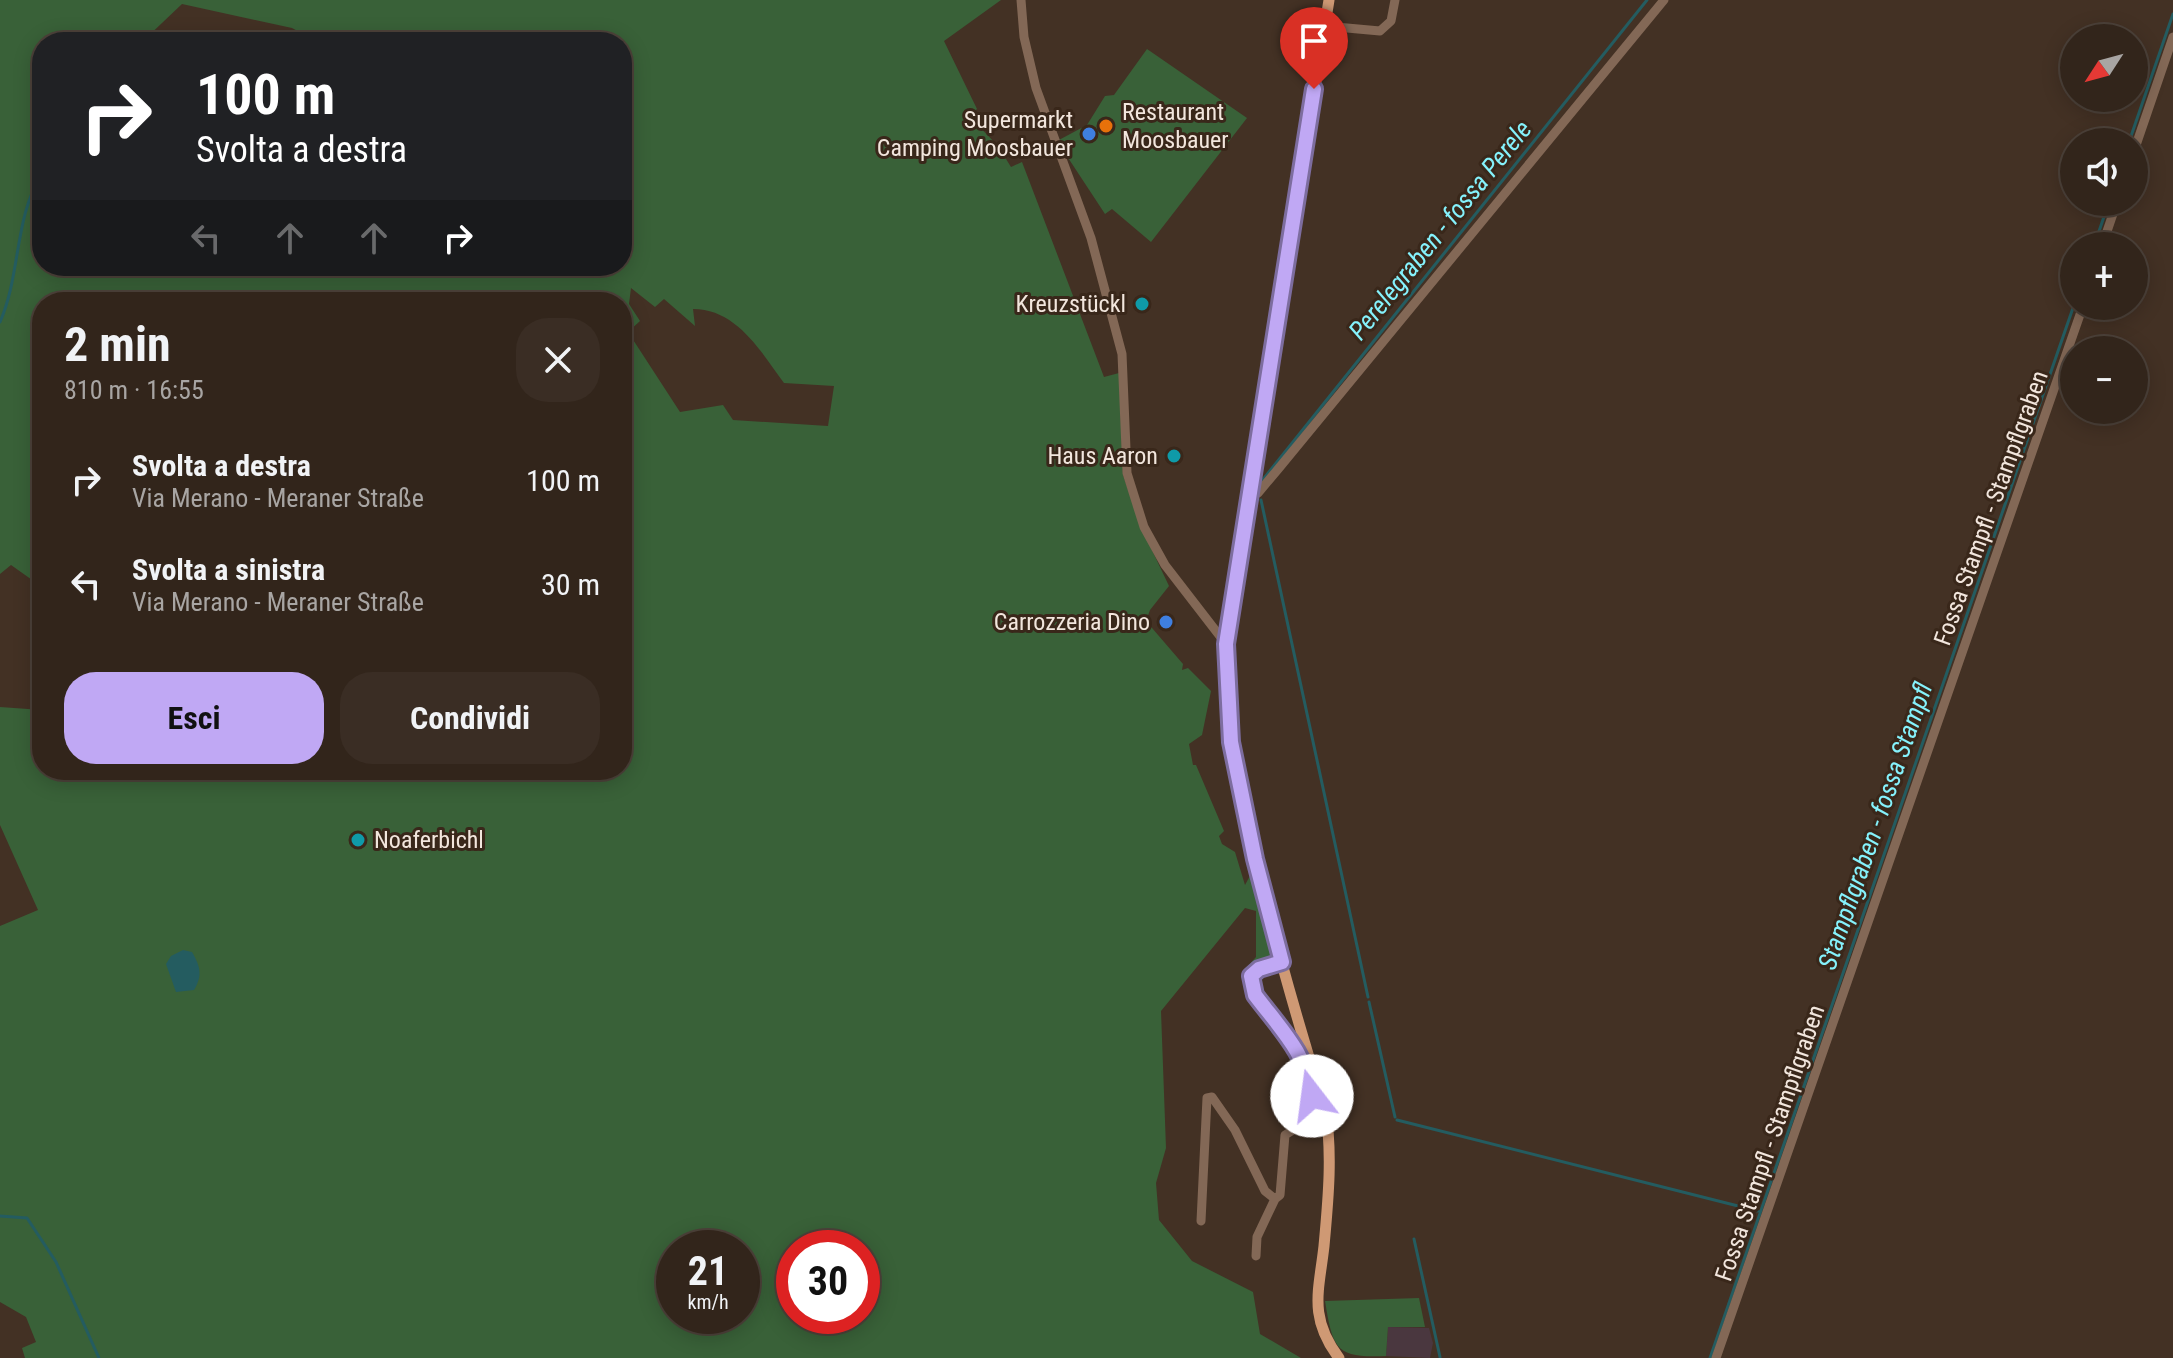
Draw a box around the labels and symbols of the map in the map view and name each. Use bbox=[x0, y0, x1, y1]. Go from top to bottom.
pin bbox=[1280, 7, 1348, 89]
north arrow bbox=[2060, 24, 2148, 112]
place label: Restaurant Moosbauer bbox=[1122, 98, 1229, 154]
place label: Supermarkt Camping Moosbauer bbox=[877, 106, 1073, 162]
water label: Perelegraben - fossa Perele bbox=[1342, 115, 1538, 345]
marker: Restaurant Moosbauer bbox=[1097, 117, 1115, 135]
marker: Supermarkt Camping Moosbauer bbox=[1080, 125, 1098, 143]
place label: Kreuzstückl bbox=[1015, 290, 1126, 318]
marker: Kreuzstückl bbox=[1133, 295, 1151, 313]
street label: Fossa Stampfl - Stampflgraben bbox=[1928, 367, 2054, 649]
place label: Haus Aaron bbox=[1047, 442, 1158, 470]
marker: Haus Aaron bbox=[1165, 447, 1183, 465]
place label: Carrozzeria Dino bbox=[994, 608, 1150, 636]
marker: Carrozzeria Dino bbox=[1157, 613, 1175, 631]
water label: Stampflgraben - fossa Stampfl bbox=[1812, 678, 1938, 973]
place label: Noaferbichl bbox=[374, 826, 484, 854]
marker: Noaferbichl bbox=[349, 831, 367, 849]
street label: Fossa Stampfl - Stampflgraben bbox=[1710, 1001, 1830, 1285]
position arrow bbox=[1270, 1054, 1354, 1138]
speed limit sign: 30 bbox=[776, 1230, 880, 1334]

